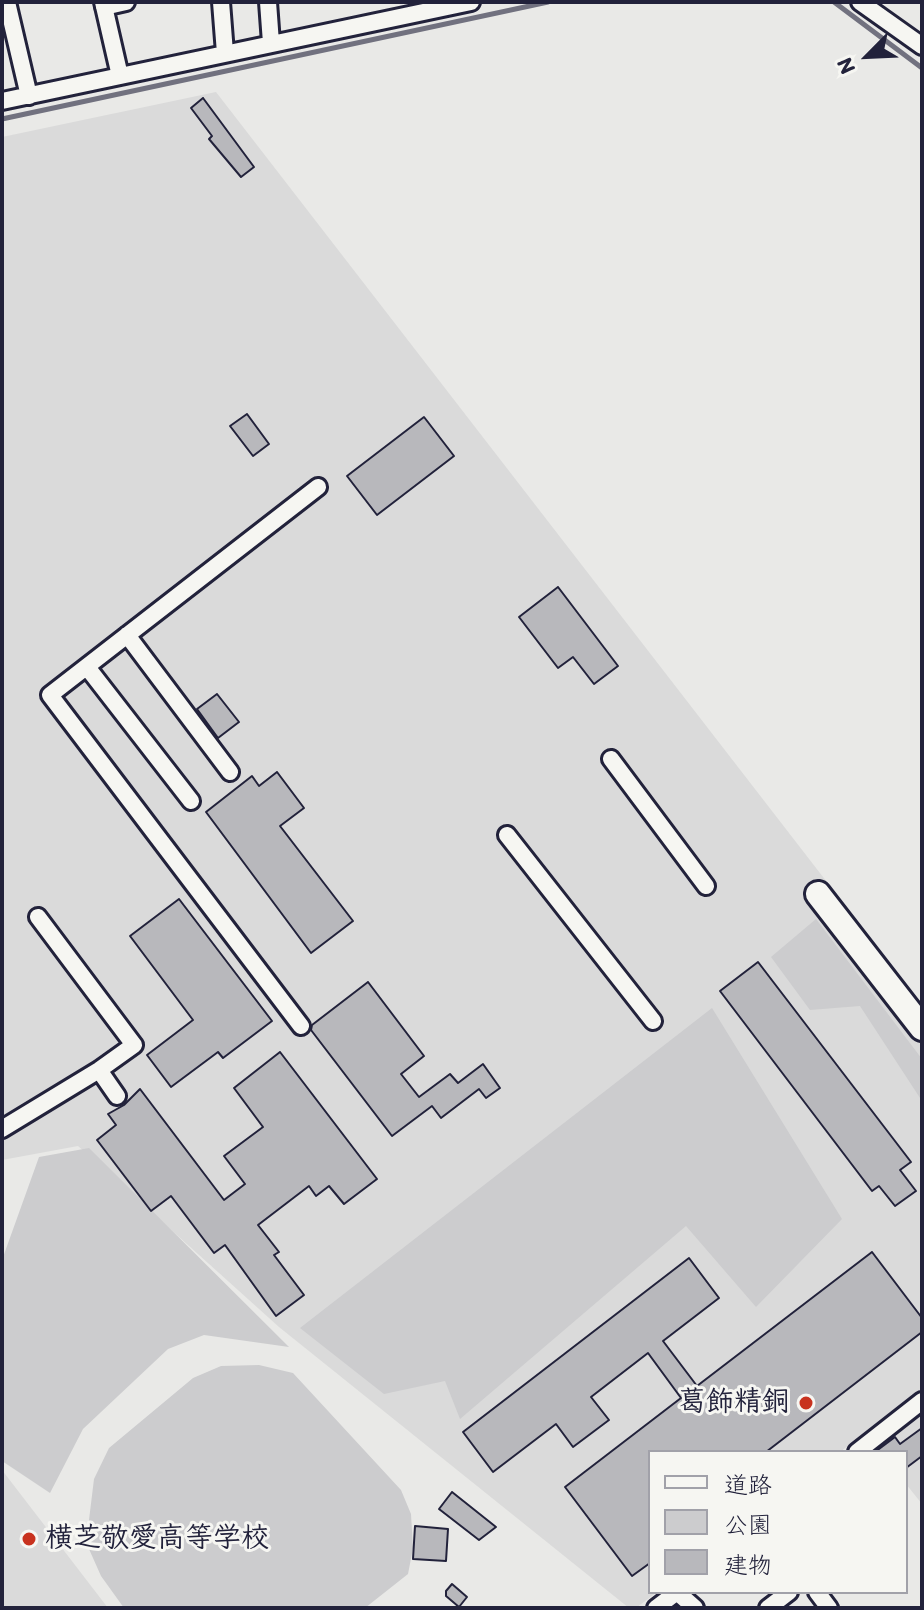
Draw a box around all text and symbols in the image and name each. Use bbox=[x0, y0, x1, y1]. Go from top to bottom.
north arrow bbox=[828, 16, 908, 96]
text: N bbox=[830, 54, 861, 78]
place label: 葛飾精銅 bbox=[678, 1386, 790, 1420]
marker: 葛飾精銅 bbox=[797, 1394, 815, 1412]
legend bbox=[648, 1450, 908, 1594]
text: 道路 bbox=[724, 1470, 772, 1499]
text: 公園 bbox=[724, 1510, 772, 1539]
place label: 横芝敬愛高等学校 bbox=[45, 1522, 269, 1556]
marker: 横芝敬愛高等学校 bbox=[20, 1530, 38, 1548]
text: 建物 bbox=[724, 1550, 772, 1579]

